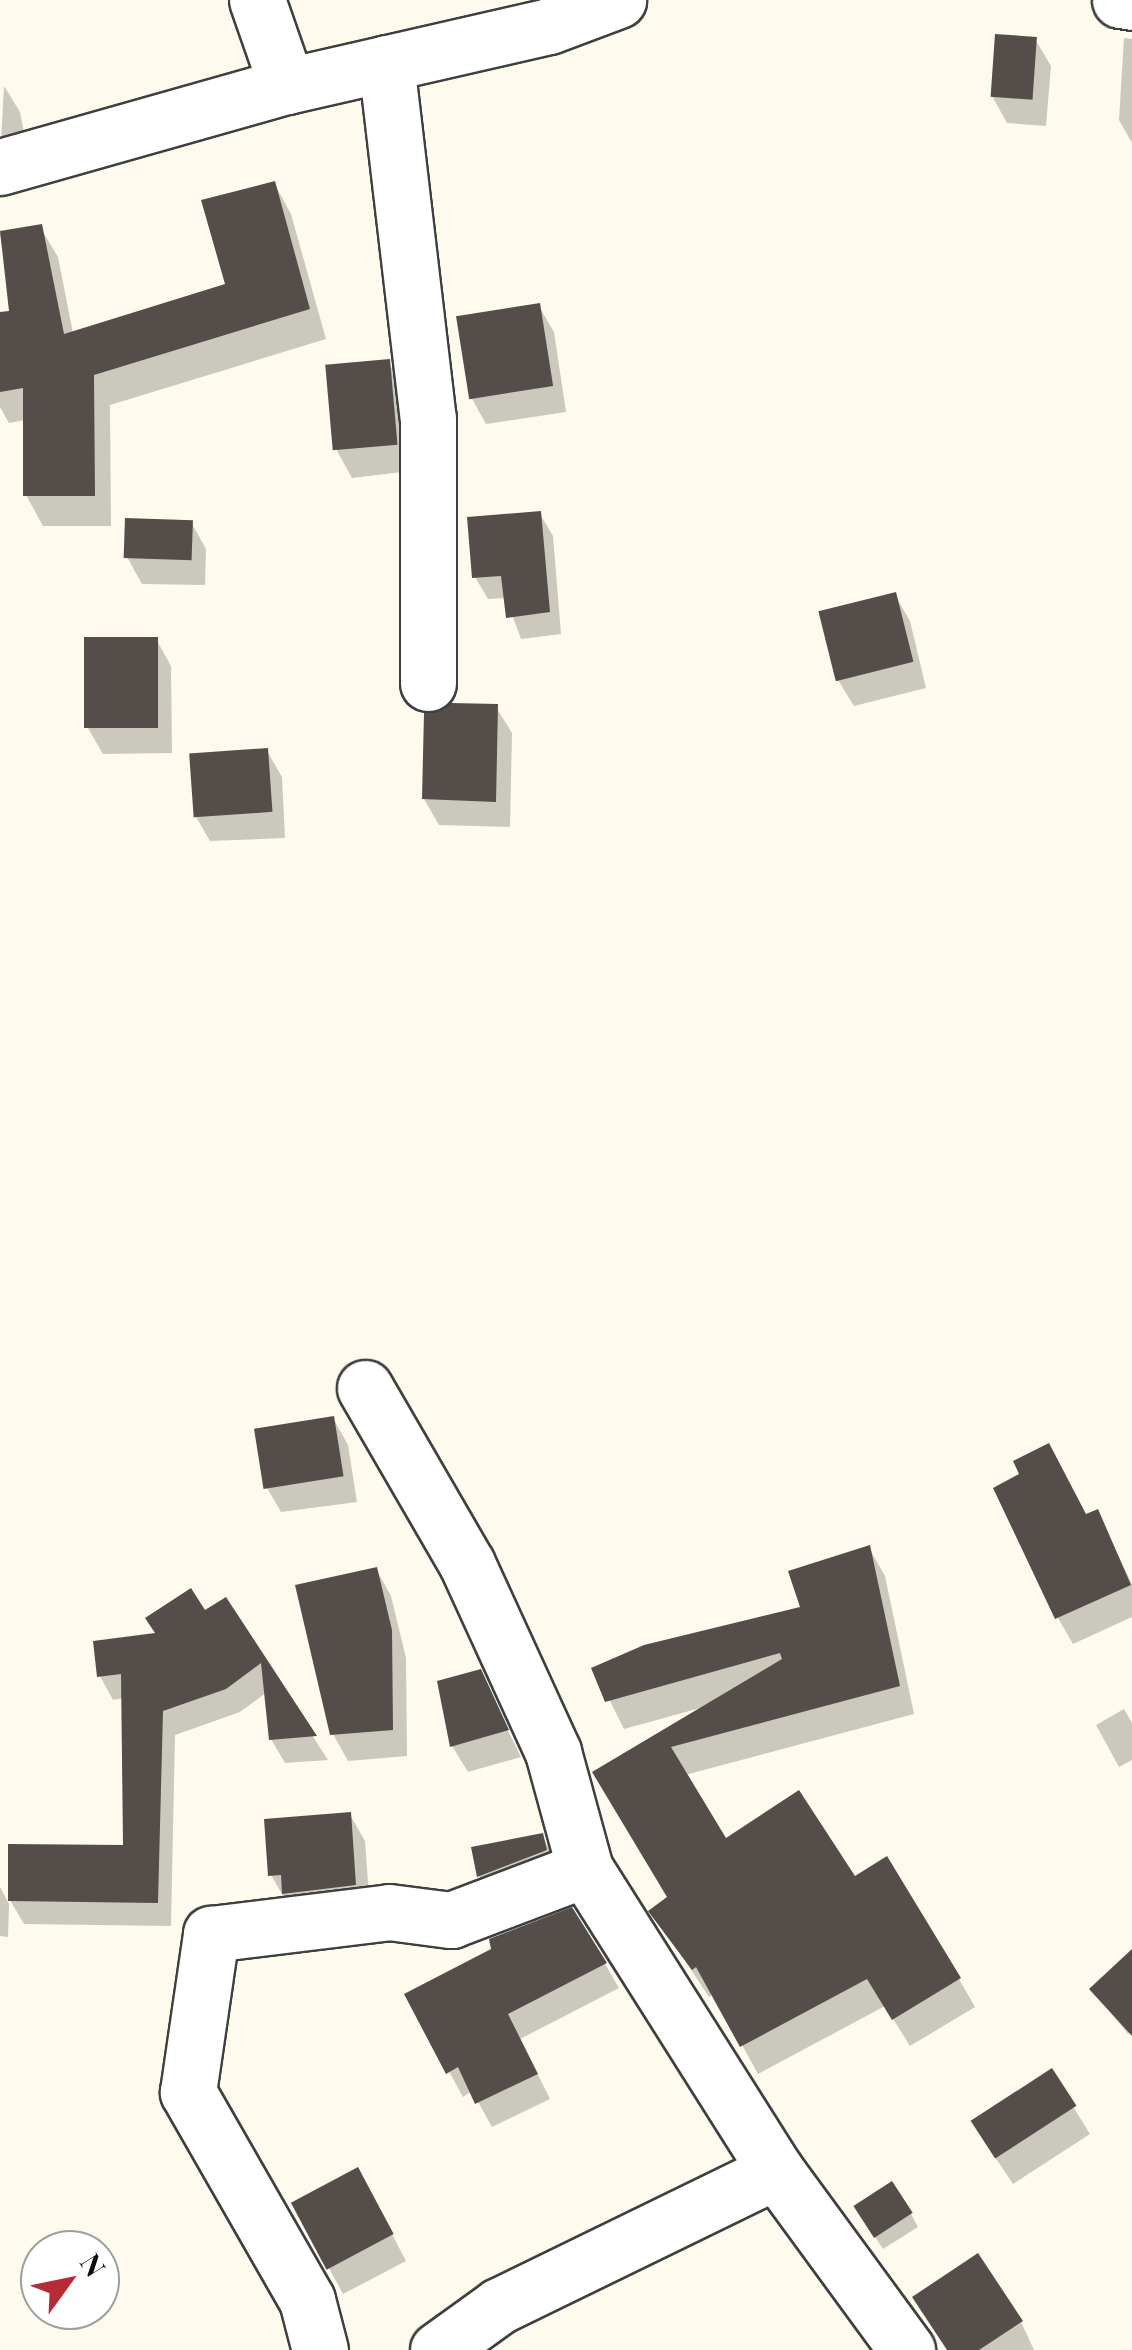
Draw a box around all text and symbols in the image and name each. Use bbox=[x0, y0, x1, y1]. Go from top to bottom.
north arrow bbox=[20, 2230, 120, 2330]
text: N bbox=[73, 2246, 115, 2283]

